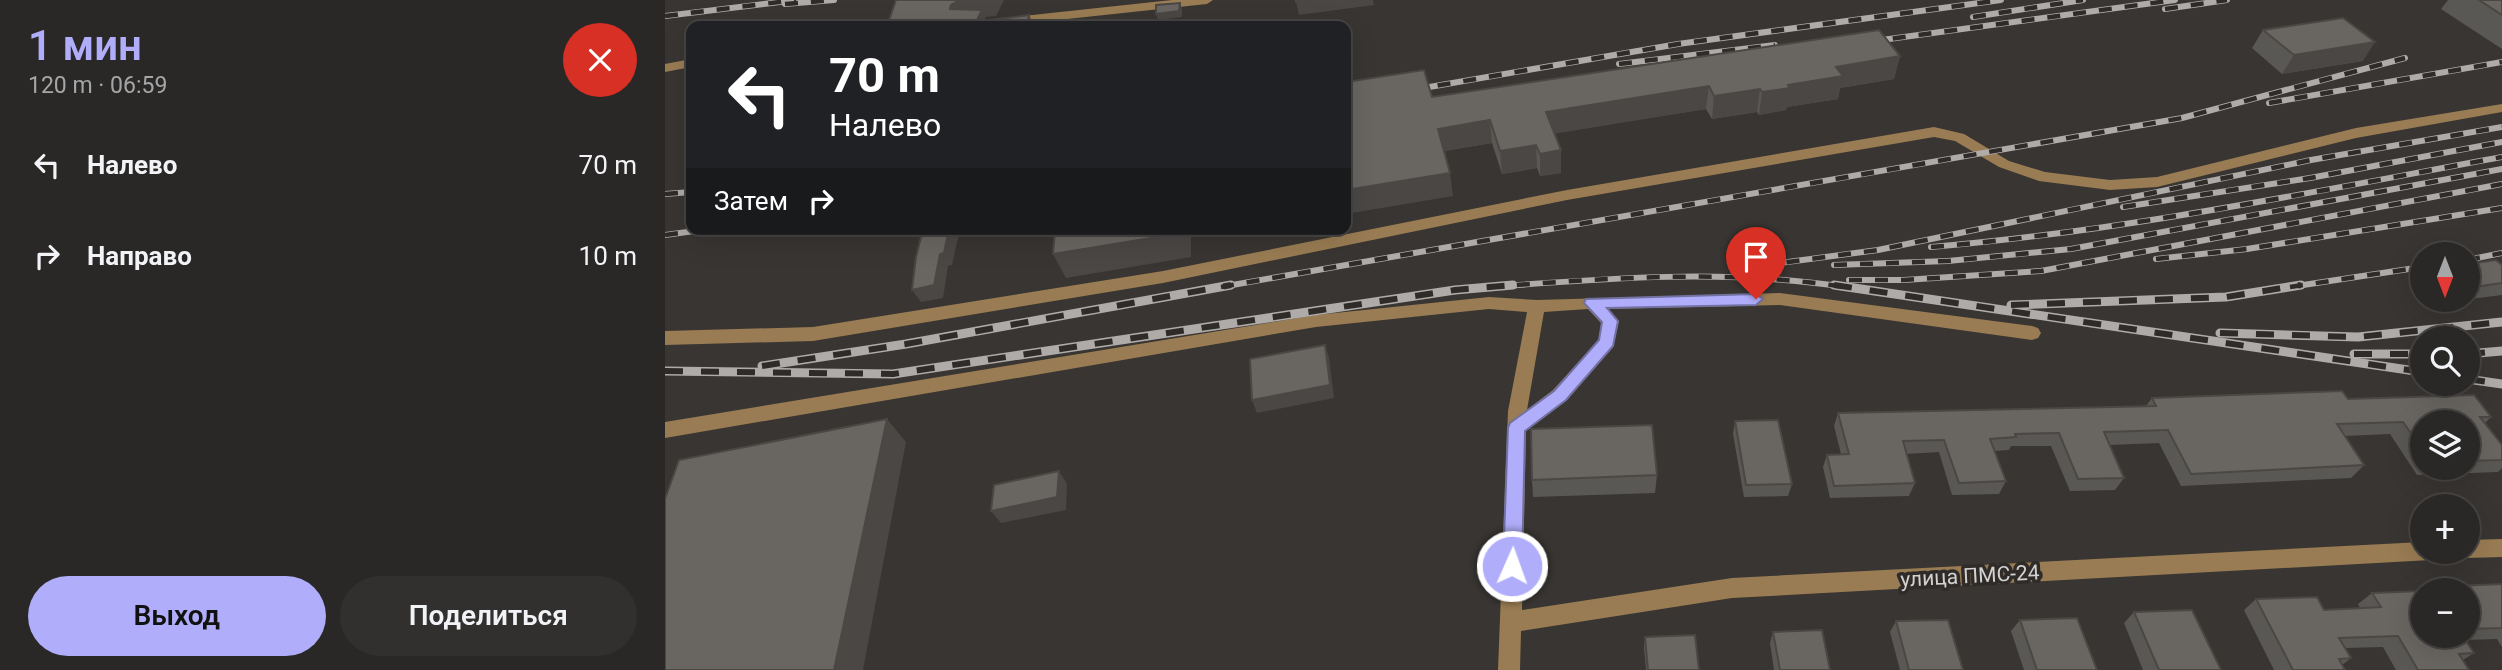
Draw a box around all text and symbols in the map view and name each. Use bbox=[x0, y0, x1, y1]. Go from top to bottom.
text: 1 мин bbox=[28, 21, 142, 70]
button: close bbox=[563, 23, 637, 97]
text: 70 m bbox=[829, 47, 940, 104]
icon: left bbox=[714, 49, 805, 140]
text: 120 m · 06:59 bbox=[28, 72, 167, 99]
text: Налево bbox=[829, 106, 941, 144]
icon: left bbox=[28, 146, 66, 184]
text: Налево bbox=[87, 150, 177, 180]
text: 70 m bbox=[579, 150, 637, 180]
icon: right bbox=[802, 182, 840, 220]
text: Затем bbox=[714, 186, 788, 216]
pin bbox=[1726, 227, 1786, 299]
icon: right bbox=[28, 237, 66, 275]
icon: arrive bbox=[1737, 238, 1775, 276]
text: Направо bbox=[87, 241, 192, 271]
text: 10 m bbox=[579, 241, 637, 271]
north arrow bbox=[2410, 242, 2480, 312]
map controls bbox=[2410, 242, 2480, 648]
button: search bbox=[2410, 326, 2480, 396]
button: layers bbox=[2410, 410, 2480, 480]
button: + bbox=[2410, 494, 2480, 564]
position arrow bbox=[1475, 529, 1549, 603]
street label: улица ПМС-24 bbox=[1900, 560, 2040, 592]
button: Выход bbox=[28, 576, 326, 656]
button: Поделиться bbox=[340, 576, 637, 656]
button: − bbox=[2410, 578, 2480, 648]

